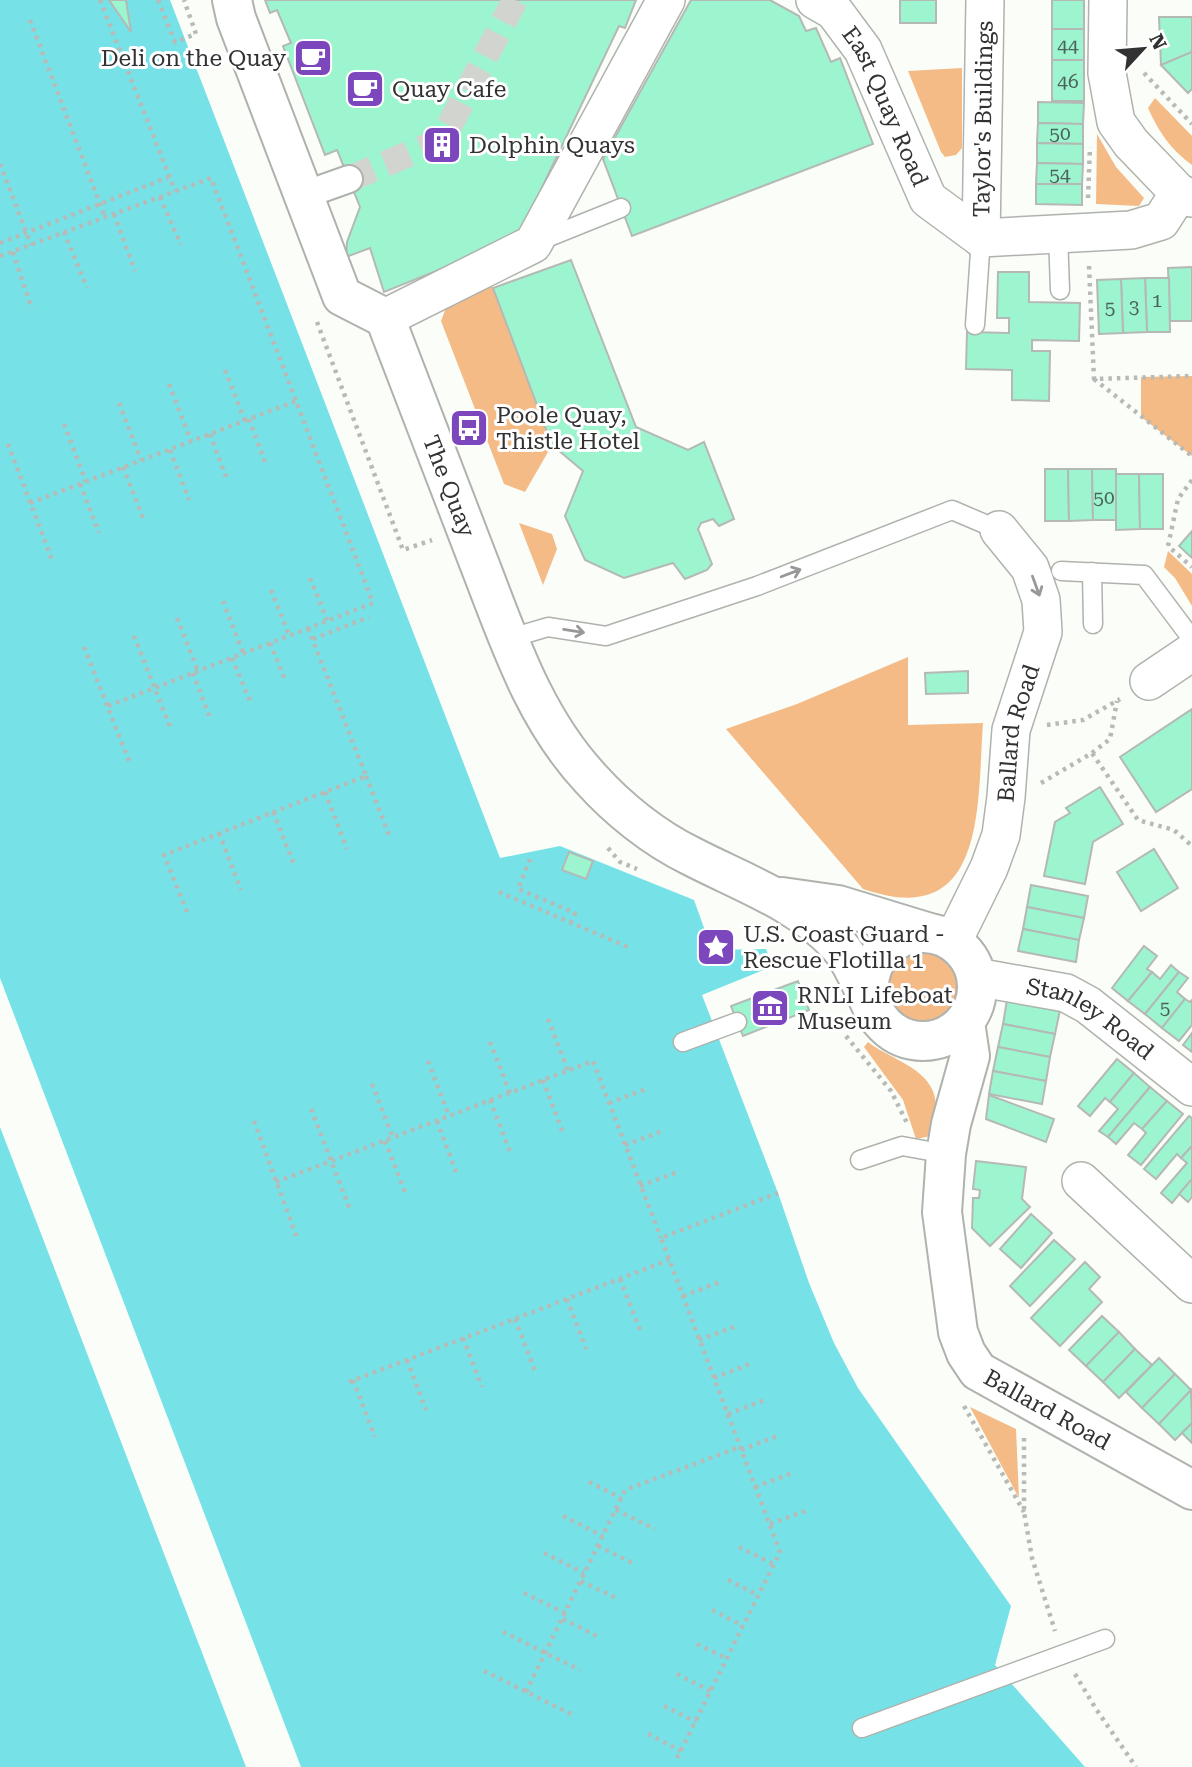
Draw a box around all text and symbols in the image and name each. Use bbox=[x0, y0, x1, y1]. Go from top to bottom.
north arrow bbox=[1108, 14, 1178, 84]
street label: Taylor's Buildings bbox=[968, 20, 998, 218]
street label: East Quay Road bbox=[837, 21, 934, 190]
text: N bbox=[1144, 30, 1172, 54]
house number: 44 bbox=[1057, 34, 1079, 57]
cafe icon: Deli on the Quay bbox=[292, 37, 334, 79]
place label: Deli on the Quay bbox=[101, 45, 286, 72]
cafe icon: Quay Cafe bbox=[344, 68, 386, 110]
house number: 46 bbox=[1057, 70, 1079, 93]
place label: Quay Cafe bbox=[392, 76, 506, 103]
house number: 50 bbox=[1049, 122, 1071, 145]
building icon: Dolphin Quays bbox=[421, 124, 463, 166]
place label: Dolphin Quays bbox=[469, 132, 635, 159]
house number: 54 bbox=[1049, 163, 1071, 186]
house number: 1 bbox=[1152, 289, 1162, 312]
house number: 3 bbox=[1129, 295, 1139, 318]
house number: 5 bbox=[1105, 296, 1115, 319]
place label: Poole Quay, Thistle Hotel bbox=[496, 402, 640, 455]
bus stop icon: Poole Quay, Thistle Hotel bbox=[448, 407, 490, 449]
street label: The Quay bbox=[417, 431, 481, 541]
house number: 50 bbox=[1093, 486, 1115, 509]
one-way arrow bbox=[779, 565, 801, 578]
one-way arrow bbox=[1030, 575, 1043, 597]
one-way arrow bbox=[563, 625, 585, 638]
street label: Ballard Road bbox=[992, 661, 1045, 803]
place label: U.S. Coast Guard - Rescue Flotilla 1 bbox=[743, 921, 945, 974]
place icon: U.S. Coast Guard - Rescue Flotilla 1 bbox=[695, 926, 737, 968]
street label: Stanley Road bbox=[1024, 973, 1159, 1065]
place label: RNLI Lifeboat Museum bbox=[797, 982, 953, 1035]
museum icon: RNLI Lifeboat Museum bbox=[749, 987, 791, 1029]
house number: 5 bbox=[1160, 996, 1170, 1019]
street label: Ballard Road bbox=[979, 1364, 1116, 1456]

